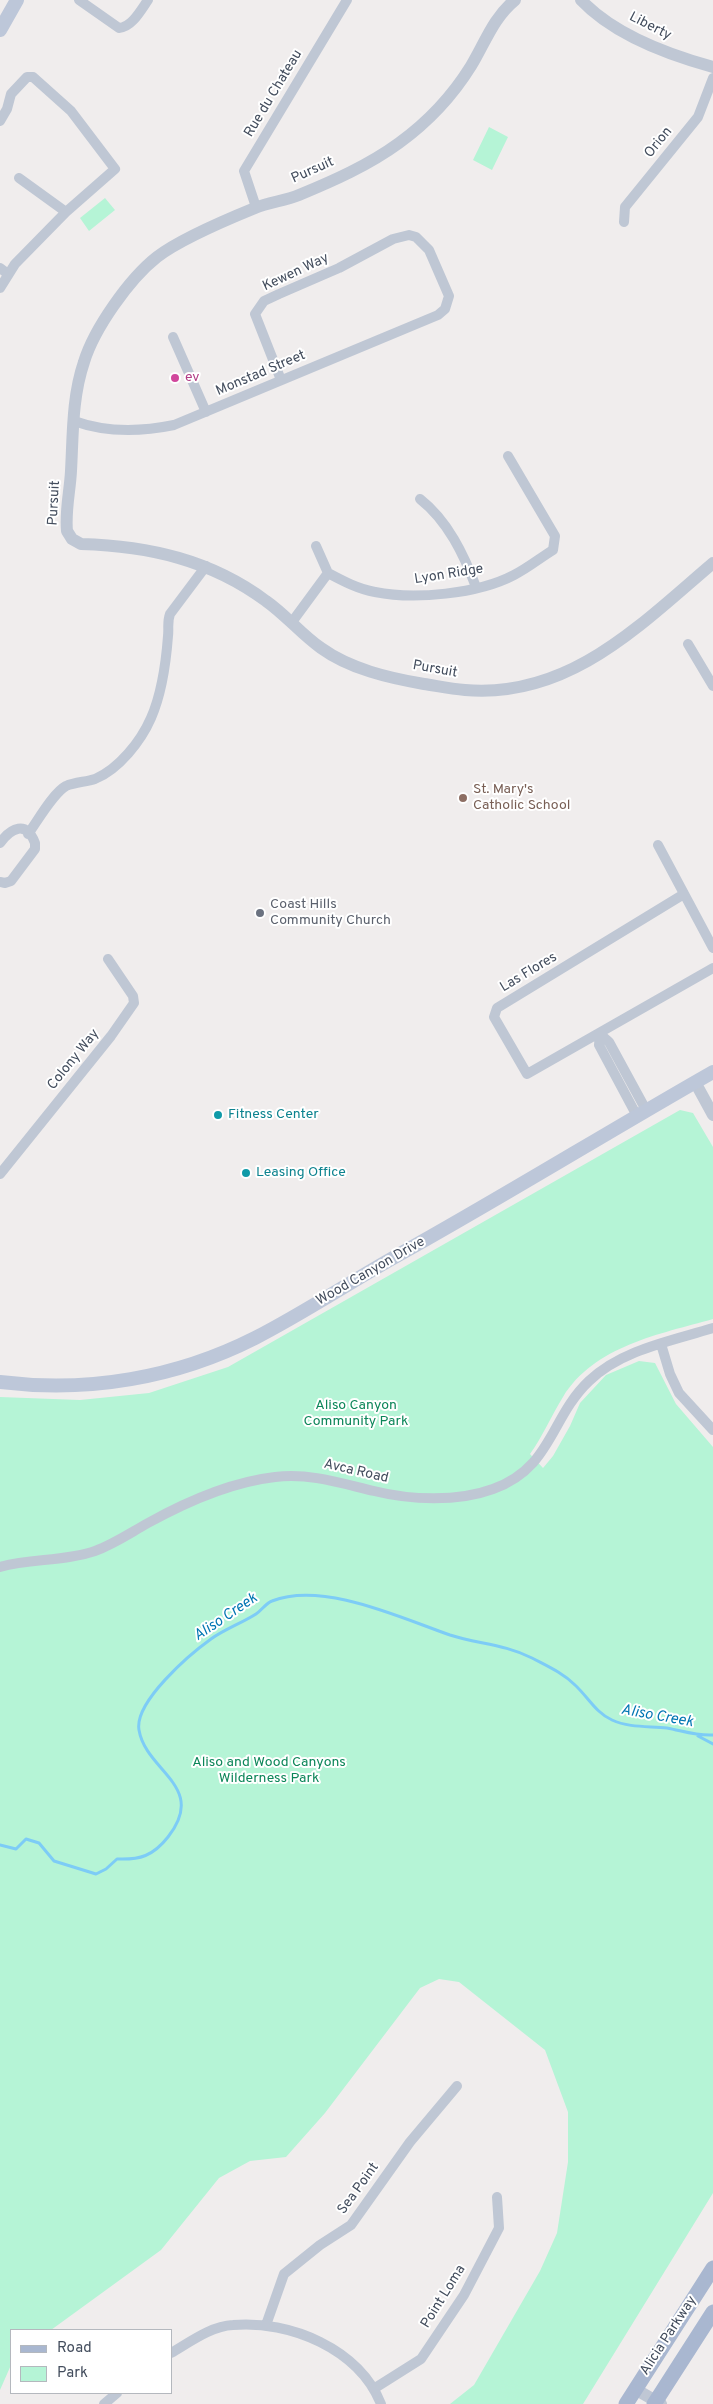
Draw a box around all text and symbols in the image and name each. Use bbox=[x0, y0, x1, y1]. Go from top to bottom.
street label: Liberty bbox=[626, 9, 674, 45]
street label: Rue du Chateau bbox=[241, 47, 307, 141]
street label: Orion bbox=[642, 124, 676, 162]
street label: Pursuit bbox=[289, 154, 337, 188]
street label: Kewen Way bbox=[260, 250, 332, 296]
street label: Monstad Street bbox=[214, 348, 308, 400]
place label: ev bbox=[185, 370, 199, 386]
marker: ev bbox=[169, 372, 181, 384]
street label: Pursuit bbox=[45, 480, 65, 526]
street label: Lyon Ridge bbox=[413, 561, 485, 589]
street label: Pursuit bbox=[411, 658, 459, 682]
place label: St. Mary's Catholic School bbox=[473, 782, 570, 814]
marker: St. Mary's Catholic School bbox=[457, 792, 469, 804]
place label: Coast Hills Community Church bbox=[270, 897, 391, 930]
marker: Coast Hills Community Church bbox=[254, 907, 266, 919]
street label: Las Flores bbox=[498, 949, 560, 997]
street label: Colony Way bbox=[44, 1026, 104, 1094]
place label: Fitness Center bbox=[228, 1107, 319, 1123]
marker: Fitness Center bbox=[212, 1109, 224, 1121]
place label: Leasing Office bbox=[256, 1165, 346, 1181]
marker: Leasing Office bbox=[240, 1167, 252, 1179]
street label: Wood Canyon Drive bbox=[314, 1234, 428, 1310]
park label: Aliso Canyon Community Park bbox=[304, 1398, 408, 1430]
street label: Avca Road bbox=[322, 1456, 390, 1488]
water label: Aliso Creek bbox=[191, 1590, 261, 1646]
water label: Aliso Creek bbox=[620, 1702, 694, 1732]
park label: Aliso and Wood Canyons Wilderness Park bbox=[192, 1755, 346, 1788]
street label: Sea Point bbox=[335, 2160, 383, 2218]
street label: Point Loma bbox=[418, 2262, 470, 2332]
street label: Alicia Parkway bbox=[637, 2293, 701, 2379]
legend bbox=[10, 2329, 172, 2394]
text: Road bbox=[57, 2339, 92, 2358]
text: Park bbox=[57, 2364, 88, 2383]

